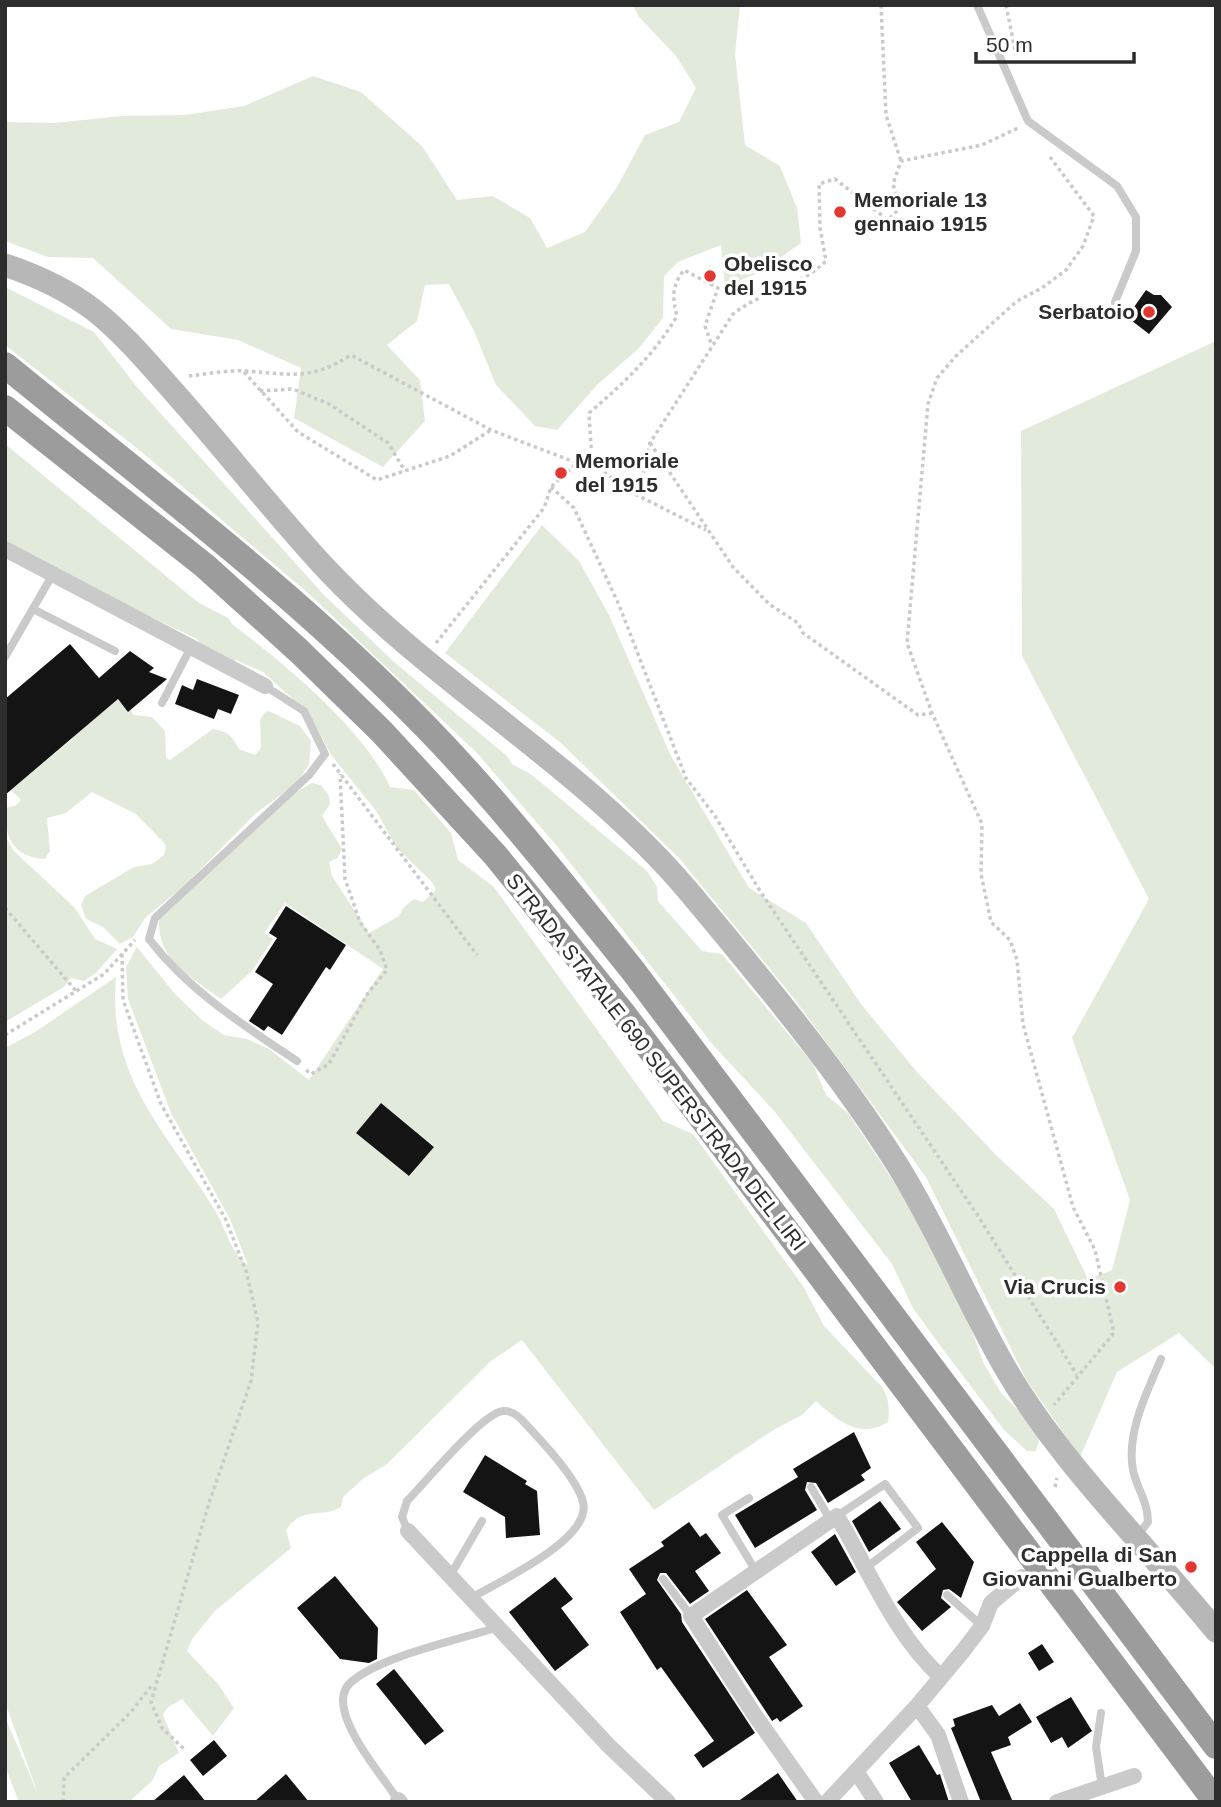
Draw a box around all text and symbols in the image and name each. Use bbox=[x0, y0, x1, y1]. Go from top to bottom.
scale bar bbox=[976, 21, 1134, 65]
text: 50 m bbox=[986, 33, 1033, 56]
place label: Memoriale 13 gennaio 1915 bbox=[854, 188, 987, 235]
marker: Memoriale 13 gennaio 1915 bbox=[832, 204, 848, 220]
place label: Obelisco del 1915 bbox=[724, 252, 813, 299]
marker: Obelisco del 1915 bbox=[702, 268, 718, 284]
place label: Serbatoio bbox=[1038, 300, 1135, 323]
marker: Serbatoio bbox=[1141, 304, 1157, 320]
place label: Memoriale del 1915 bbox=[575, 449, 679, 496]
marker: Memoriale del 1915 bbox=[553, 465, 569, 481]
street label: STRADA STATALE 690 SUPERSTRADA DEL LIRI bbox=[502, 869, 811, 1255]
place label: Via Crucis bbox=[1004, 1275, 1106, 1298]
marker: Via Crucis bbox=[1112, 1279, 1128, 1295]
place label: Cappella di San Giovanni Gualberto bbox=[982, 1543, 1177, 1590]
marker: Cappella di San Giovanni Gualberto bbox=[1183, 1559, 1199, 1575]

